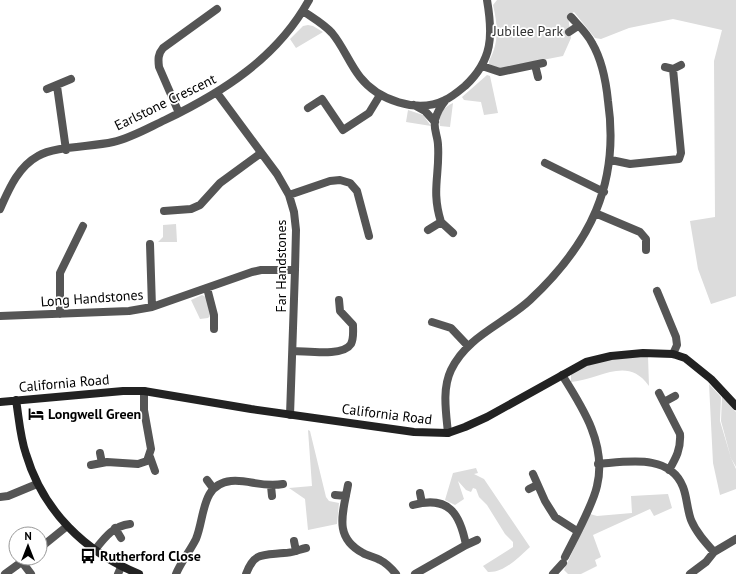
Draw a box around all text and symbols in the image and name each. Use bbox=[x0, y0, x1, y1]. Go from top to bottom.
park label: Jubilee Park bbox=[492, 22, 564, 40]
street label: Earlstone Crescent bbox=[111, 70, 219, 134]
street label: Far Handstones bbox=[272, 219, 290, 312]
street label: Long Handstones bbox=[40, 285, 144, 311]
street label: California Road bbox=[18, 370, 110, 396]
street label: California Road bbox=[341, 400, 433, 428]
hotel icon: Longwell Green bbox=[27, 405, 45, 423]
place label: Longwell Green bbox=[48, 405, 141, 423]
north arrow bbox=[8, 526, 48, 566]
text: N bbox=[24, 529, 32, 543]
bus stop icon: Rutherford Close bbox=[79, 547, 97, 565]
place label: Rutherford Close bbox=[100, 547, 201, 565]

